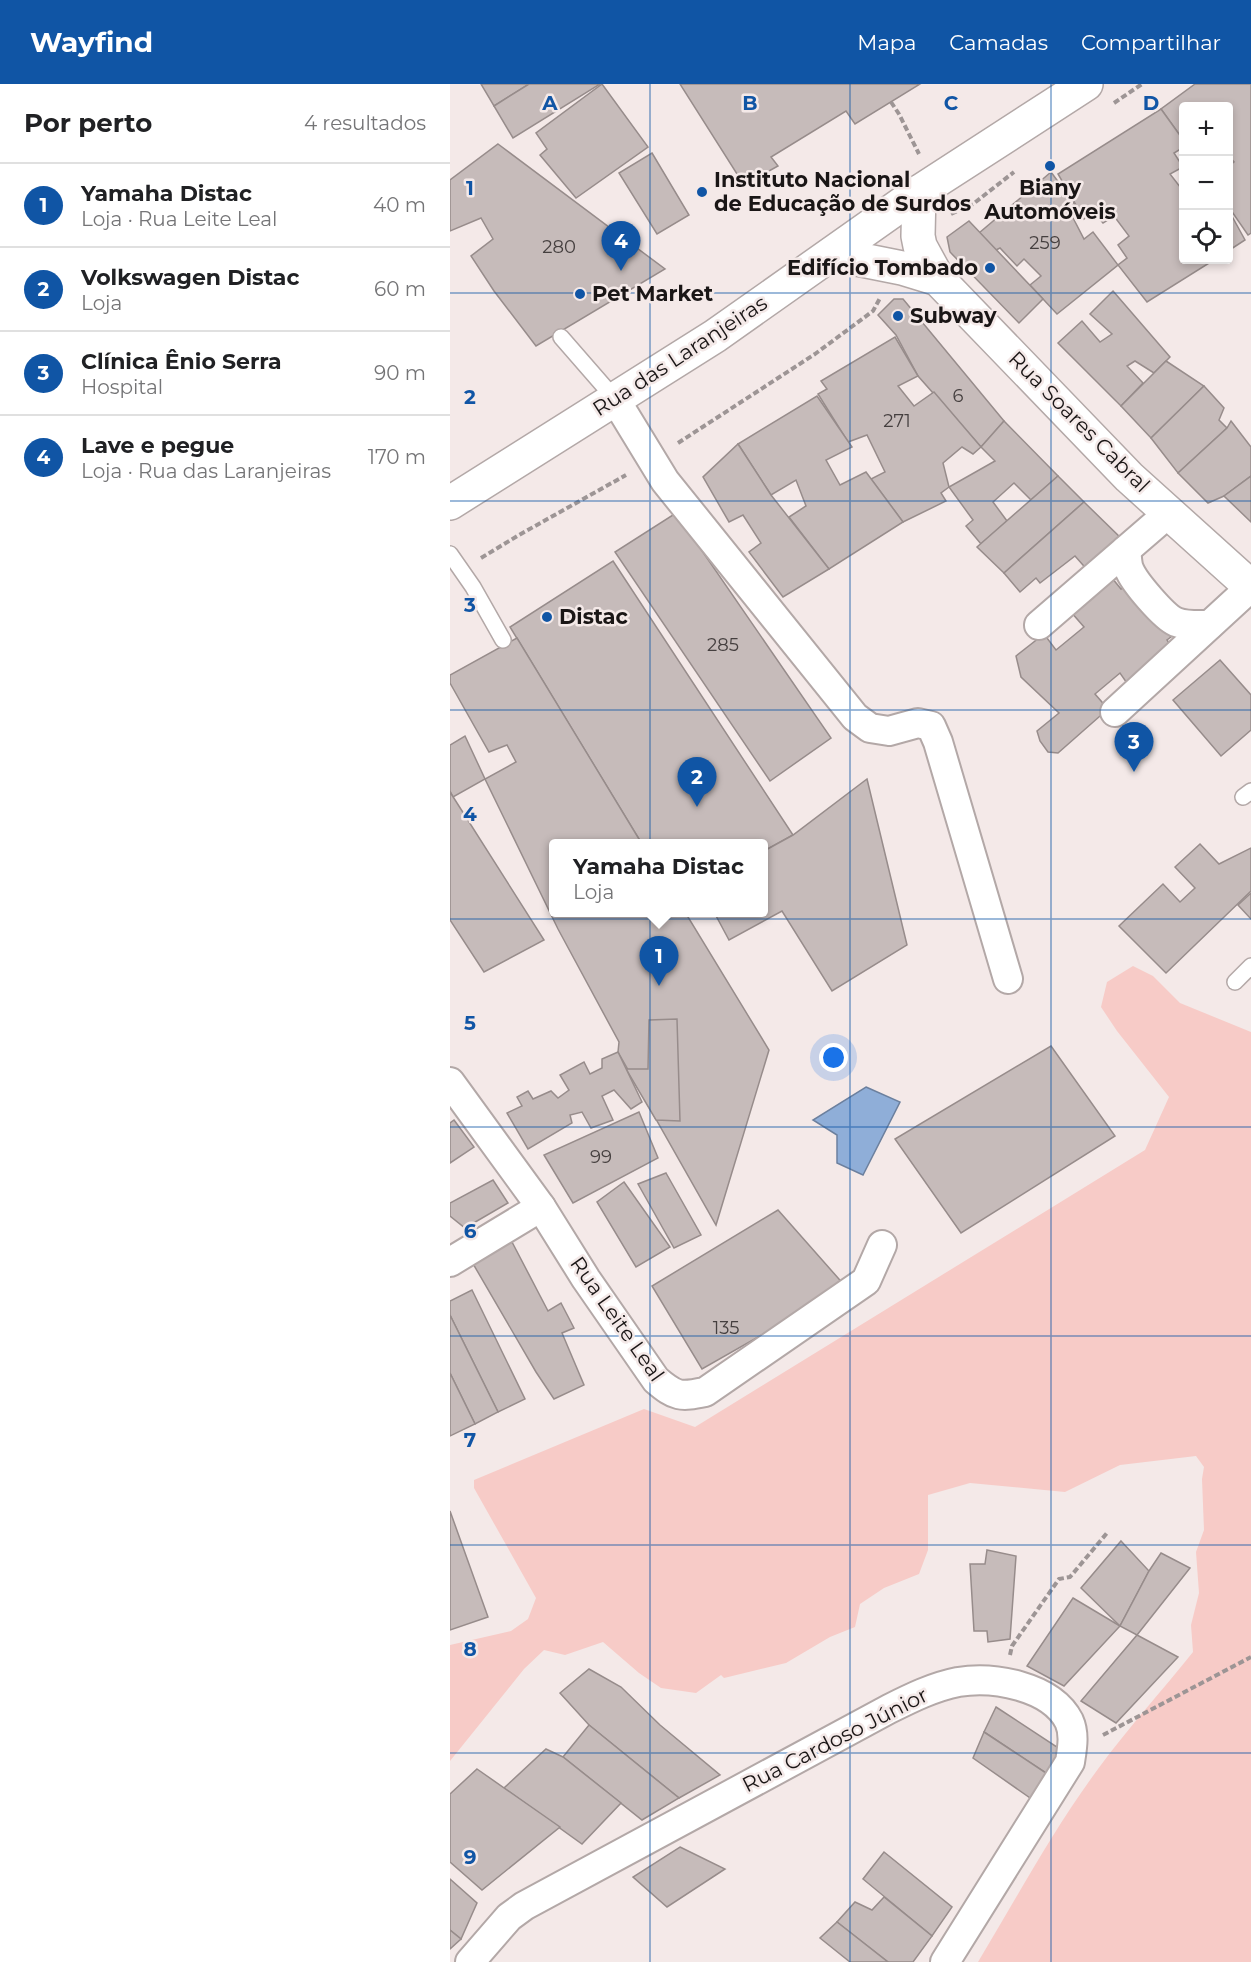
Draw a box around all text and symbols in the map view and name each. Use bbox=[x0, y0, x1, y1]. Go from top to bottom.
text: Wayfind bbox=[30, 25, 153, 59]
text: Mapa bbox=[857, 30, 916, 55]
text: Camadas bbox=[949, 30, 1048, 55]
text: Compartilhar bbox=[1081, 30, 1221, 55]
text: A bbox=[541, 91, 558, 115]
text: B bbox=[742, 91, 758, 115]
text: C bbox=[944, 91, 959, 115]
text: D bbox=[1143, 91, 1159, 115]
map controls bbox=[1179, 102, 1233, 264]
button: + bbox=[1179, 102, 1233, 156]
text: Por perto bbox=[24, 107, 152, 139]
text: 4 resultados bbox=[304, 111, 426, 135]
button: − bbox=[1179, 156, 1233, 210]
marker: Biany Automóveis bbox=[1043, 159, 1057, 173]
place label: Instituto Nacional de Educação de Surdos bbox=[714, 167, 971, 216]
place label: Biany Automóveis bbox=[983, 175, 1116, 224]
text: 1 bbox=[466, 176, 474, 200]
text: Yamaha Distac bbox=[81, 180, 252, 207]
marker: Instituto Nacional de Educação de Surdos bbox=[695, 185, 709, 199]
text: 1 bbox=[40, 193, 47, 217]
text: 40 m bbox=[373, 193, 426, 217]
text: Loja · Rua Leite Leal bbox=[81, 207, 277, 231]
button: locate bbox=[1179, 210, 1233, 264]
pin: 4 bbox=[602, 222, 640, 271]
house number: 259 bbox=[1029, 232, 1061, 254]
house number: 280 bbox=[542, 236, 576, 258]
place label: Edifício Tombado bbox=[787, 255, 978, 280]
marker: Edifício Tombado bbox=[983, 261, 997, 275]
text: Volkswagen Distac bbox=[81, 264, 300, 291]
text: 2 bbox=[38, 277, 49, 301]
text: 60 m bbox=[374, 277, 426, 301]
place label: Pet Market bbox=[592, 281, 713, 306]
marker: Pet Market bbox=[573, 287, 587, 301]
street label: Rua das Laranjeiras bbox=[588, 290, 772, 421]
text: Loja bbox=[81, 291, 122, 315]
place label: Subway bbox=[910, 303, 997, 328]
marker: Subway bbox=[891, 309, 905, 323]
street label: Rua Soares Cabral bbox=[1004, 346, 1155, 497]
text: Clínica Ênio Serra bbox=[81, 348, 282, 375]
text: 3 bbox=[38, 361, 49, 385]
text: 90 m bbox=[374, 361, 426, 385]
text: Hospital bbox=[81, 375, 163, 399]
text: 2 bbox=[464, 385, 476, 409]
house number: 6 bbox=[953, 385, 964, 407]
house number: 271 bbox=[883, 410, 911, 432]
text: Lave e pegue bbox=[81, 432, 234, 459]
text: 4 bbox=[37, 445, 50, 469]
text: 170 m bbox=[368, 445, 426, 469]
text: Loja · Rua das Laranjeiras bbox=[81, 459, 331, 483]
text: 3 bbox=[463, 593, 476, 617]
place label: Distac bbox=[559, 604, 629, 629]
marker: Distac bbox=[540, 610, 554, 624]
house number: 285 bbox=[707, 634, 739, 656]
pin: 3 bbox=[1114, 722, 1154, 772]
pin: 2 bbox=[678, 758, 716, 807]
text: 4 bbox=[463, 802, 477, 826]
popup bbox=[549, 839, 768, 917]
text: Yamaha Distac bbox=[573, 853, 744, 880]
text: Loja bbox=[573, 880, 614, 904]
pin: 1 bbox=[640, 936, 678, 986]
text: 5 bbox=[464, 1011, 476, 1035]
your location bbox=[819, 1043, 848, 1072]
house number: 99 bbox=[590, 1146, 612, 1168]
text: 6 bbox=[464, 1219, 477, 1243]
street label: Rua Leite Leal bbox=[565, 1252, 670, 1386]
house number: 135 bbox=[713, 1317, 739, 1339]
text: 7 bbox=[464, 1428, 476, 1452]
text: 8 bbox=[463, 1637, 477, 1661]
street label: Rua Cardoso Júnior bbox=[738, 1682, 932, 1797]
text: 9 bbox=[464, 1845, 476, 1869]

